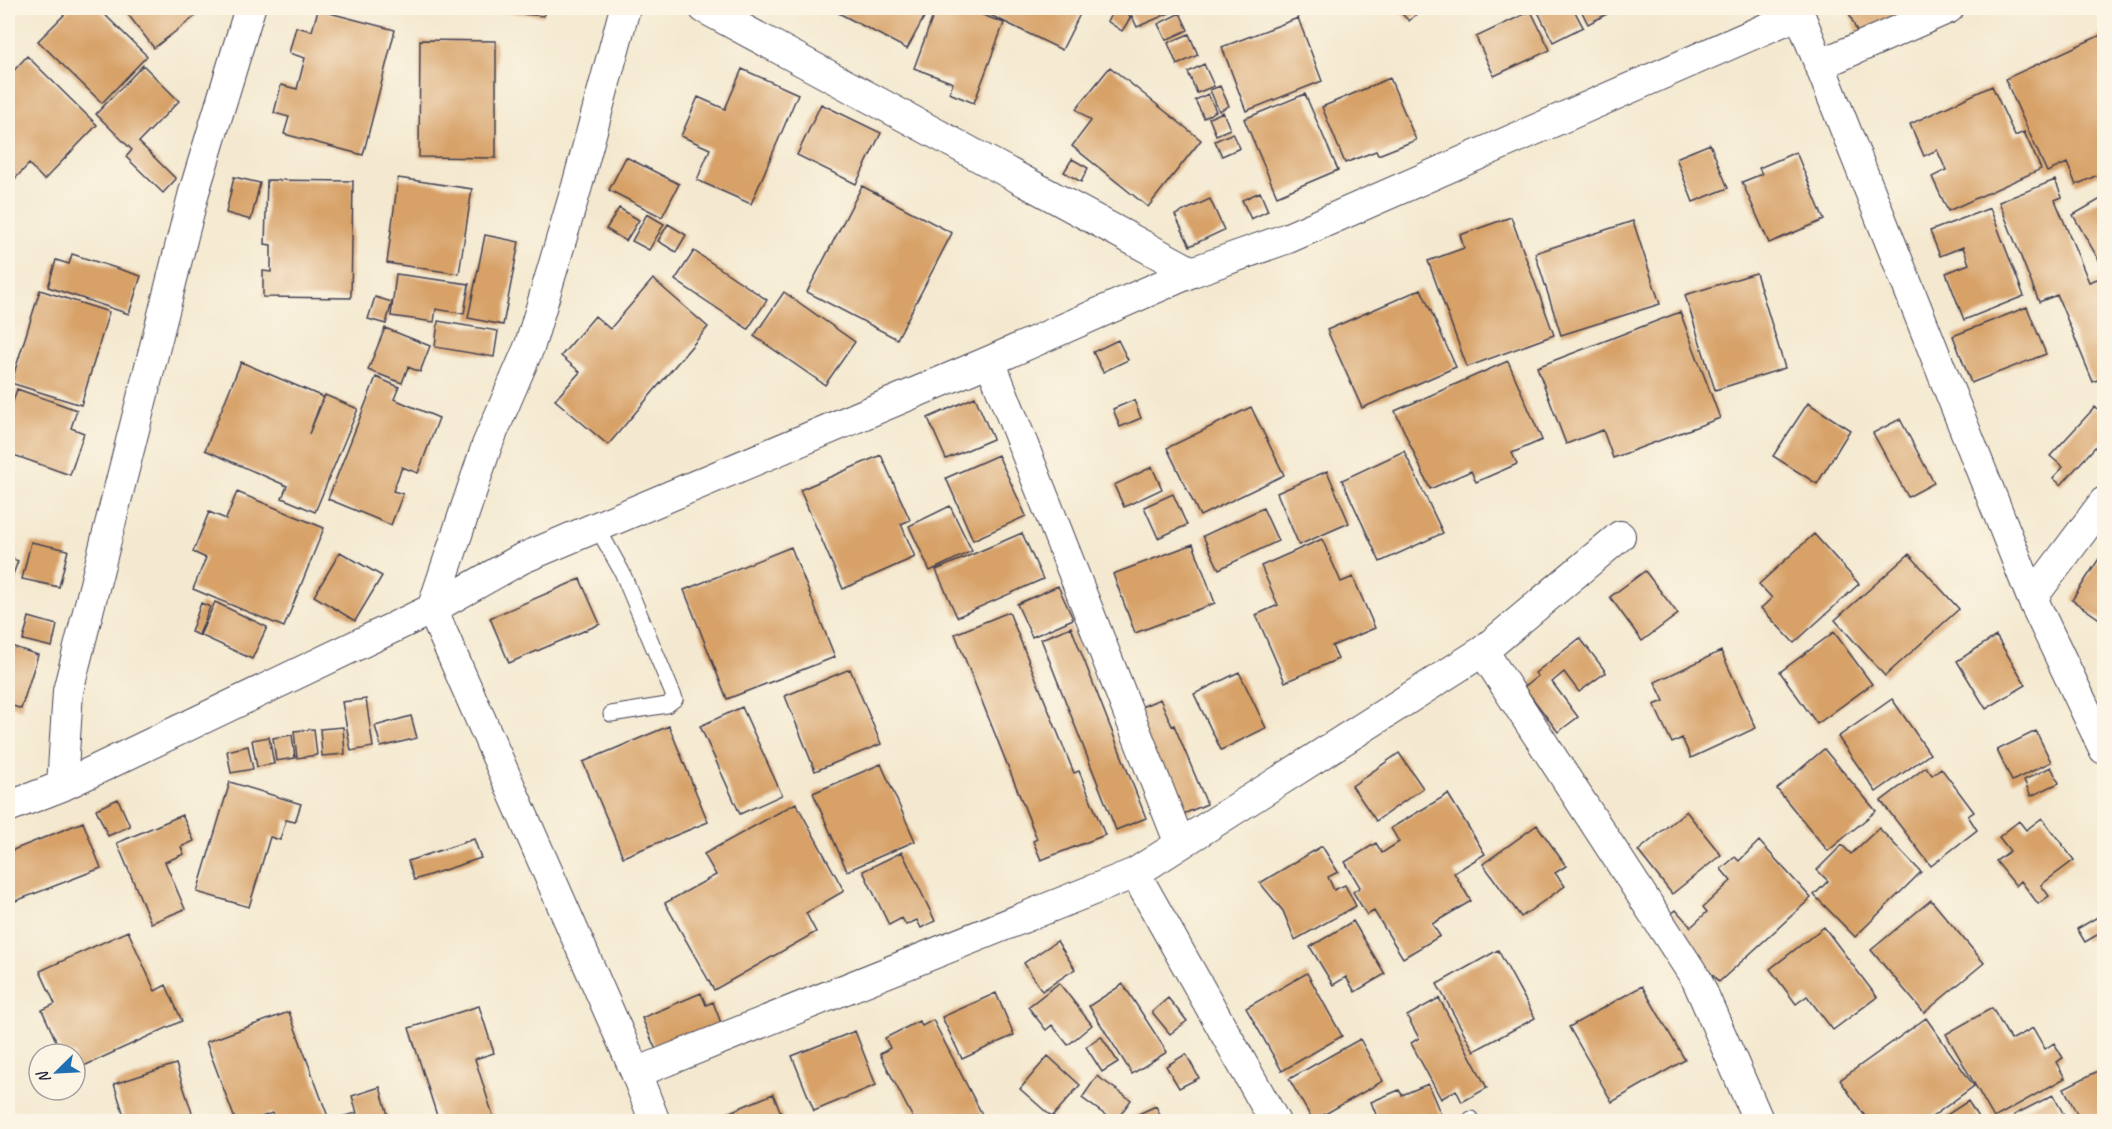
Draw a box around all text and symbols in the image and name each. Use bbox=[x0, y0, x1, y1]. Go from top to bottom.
north arrow bbox=[27, 1042, 87, 1102]
text: N bbox=[32, 1066, 55, 1086]

